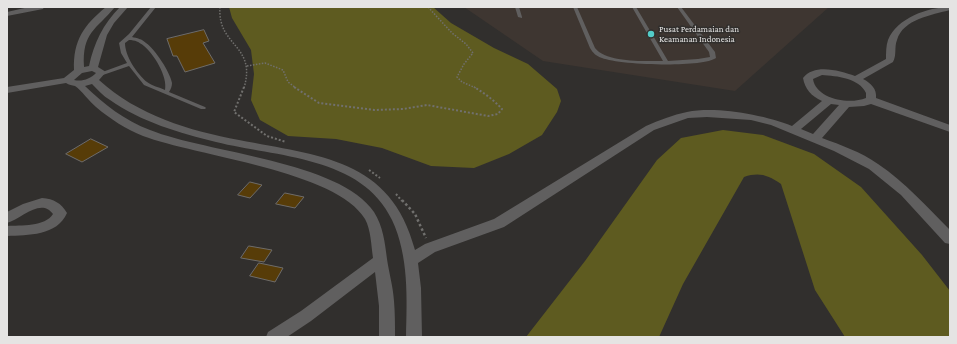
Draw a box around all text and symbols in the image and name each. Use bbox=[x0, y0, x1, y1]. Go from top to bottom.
place label: Pusat Perdamaian dan Keamanan Indonesia bbox=[659, 24, 739, 45]
marker: Pusat Perdamaian dan Keamanan Indonesia bbox=[646, 29, 656, 39]

